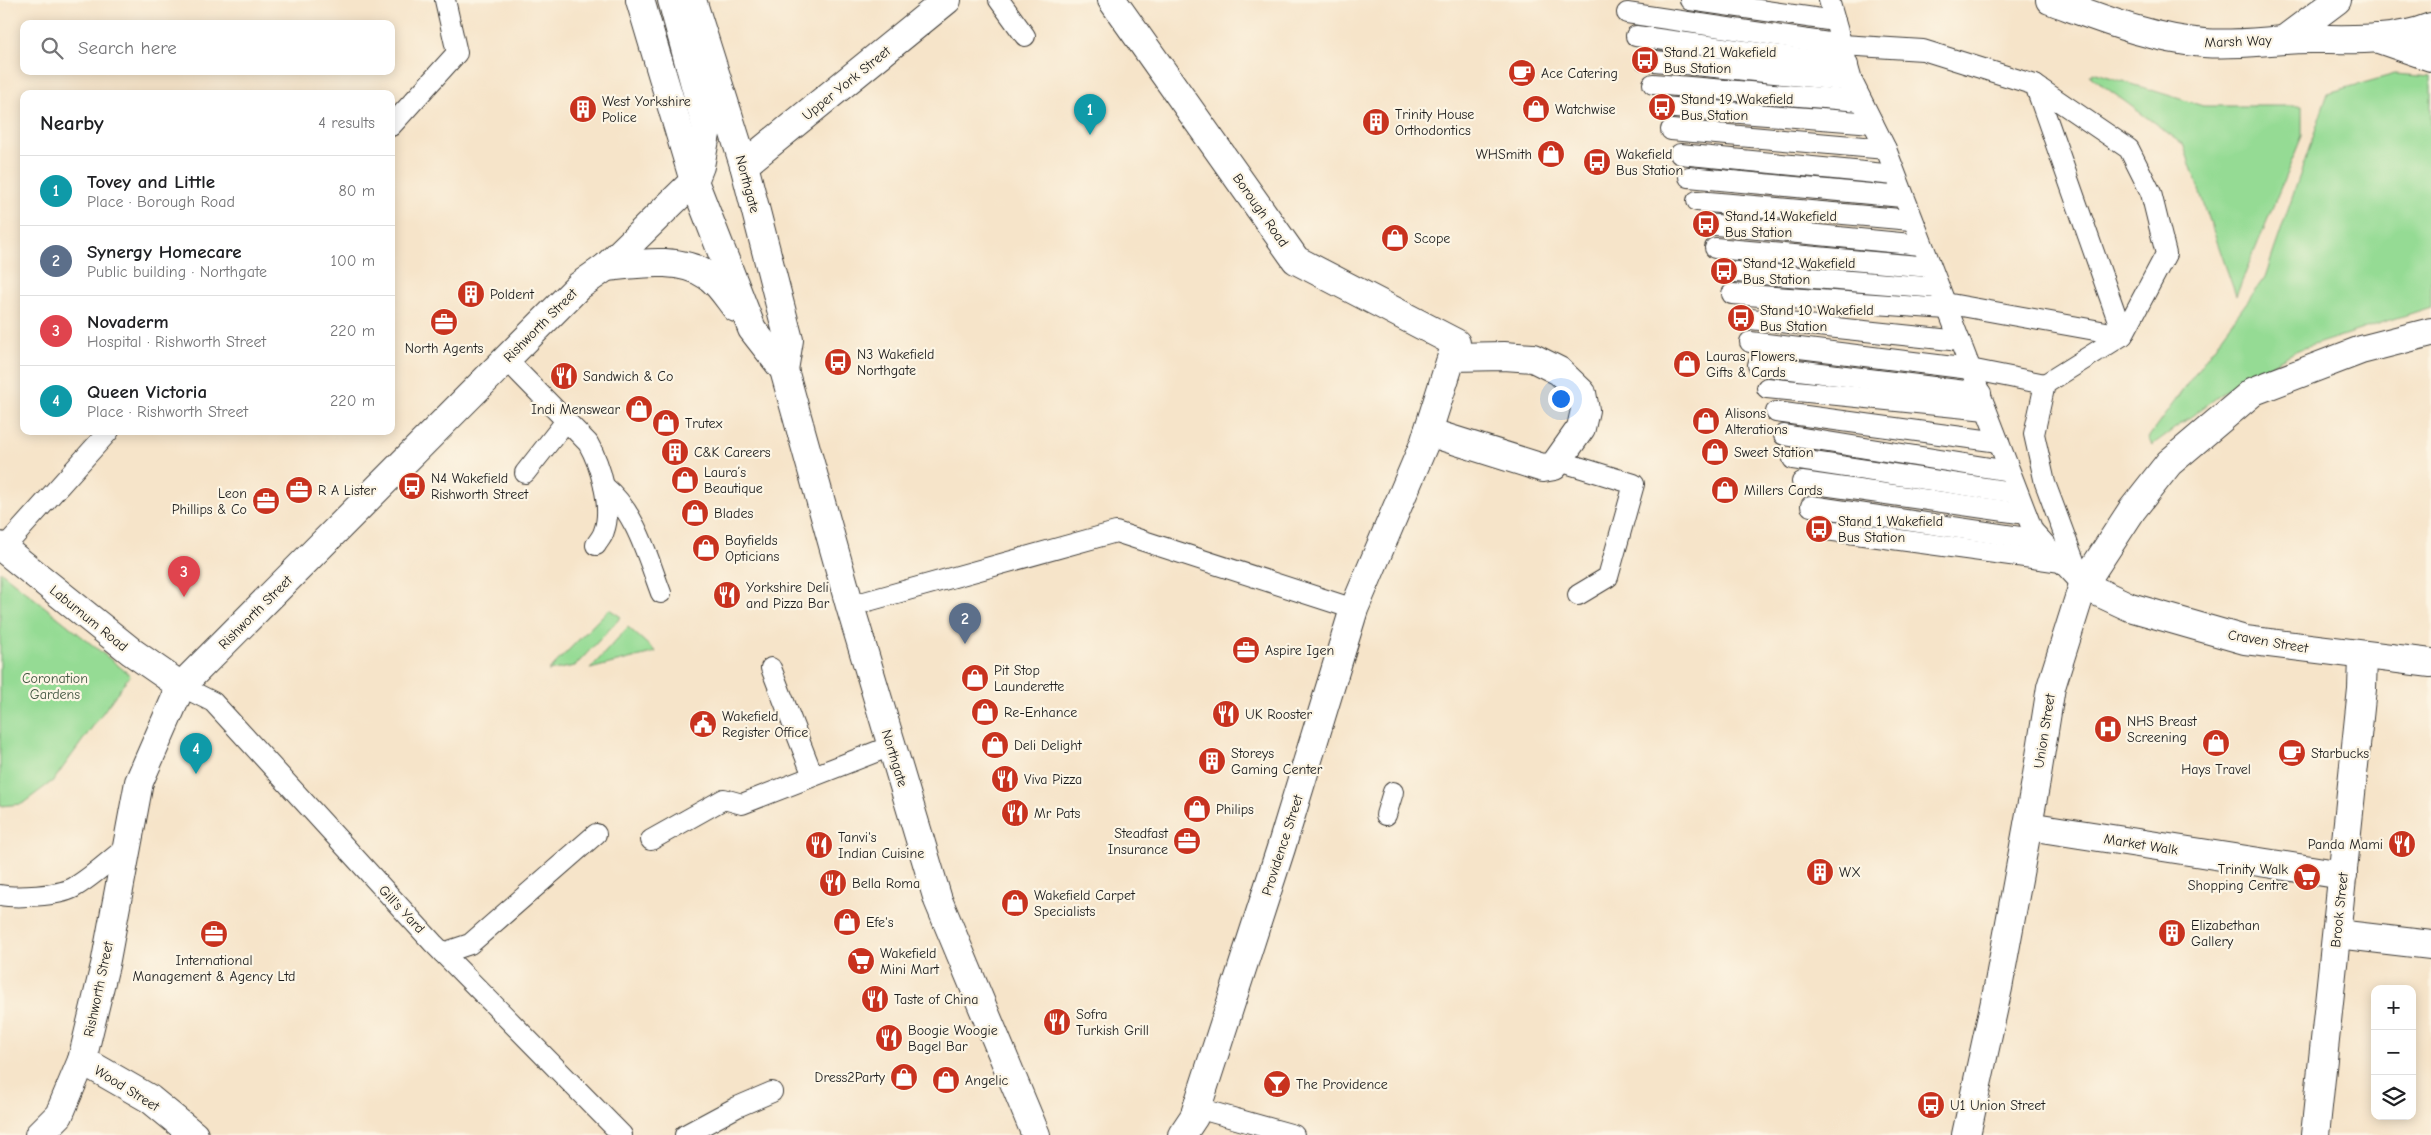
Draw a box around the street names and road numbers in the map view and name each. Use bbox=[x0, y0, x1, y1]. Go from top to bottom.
street label: Marsh Way bbox=[2204, 32, 2273, 51]
street label: Upper York Street bbox=[799, 42, 895, 124]
street label: Northgate bbox=[732, 153, 763, 215]
street label: Borough Road bbox=[1229, 170, 1292, 250]
street label: Rishworth Street bbox=[500, 284, 581, 366]
street label: Rishworth Street bbox=[215, 571, 296, 653]
street label: Laburnum Road bbox=[46, 582, 131, 655]
street label: Craven Street bbox=[2226, 626, 2310, 657]
street label: Union Street bbox=[2030, 691, 2059, 770]
street label: Northgate bbox=[878, 727, 911, 789]
street label: Providence Street bbox=[1258, 792, 1307, 898]
street label: Market Walk bbox=[2103, 830, 2179, 859]
street label: Brook Street bbox=[2327, 871, 2352, 948]
street label: Gill's Yard bbox=[375, 882, 428, 937]
street label: Rishworth Street bbox=[80, 939, 117, 1038]
street label: Wood Street bbox=[91, 1062, 163, 1116]

